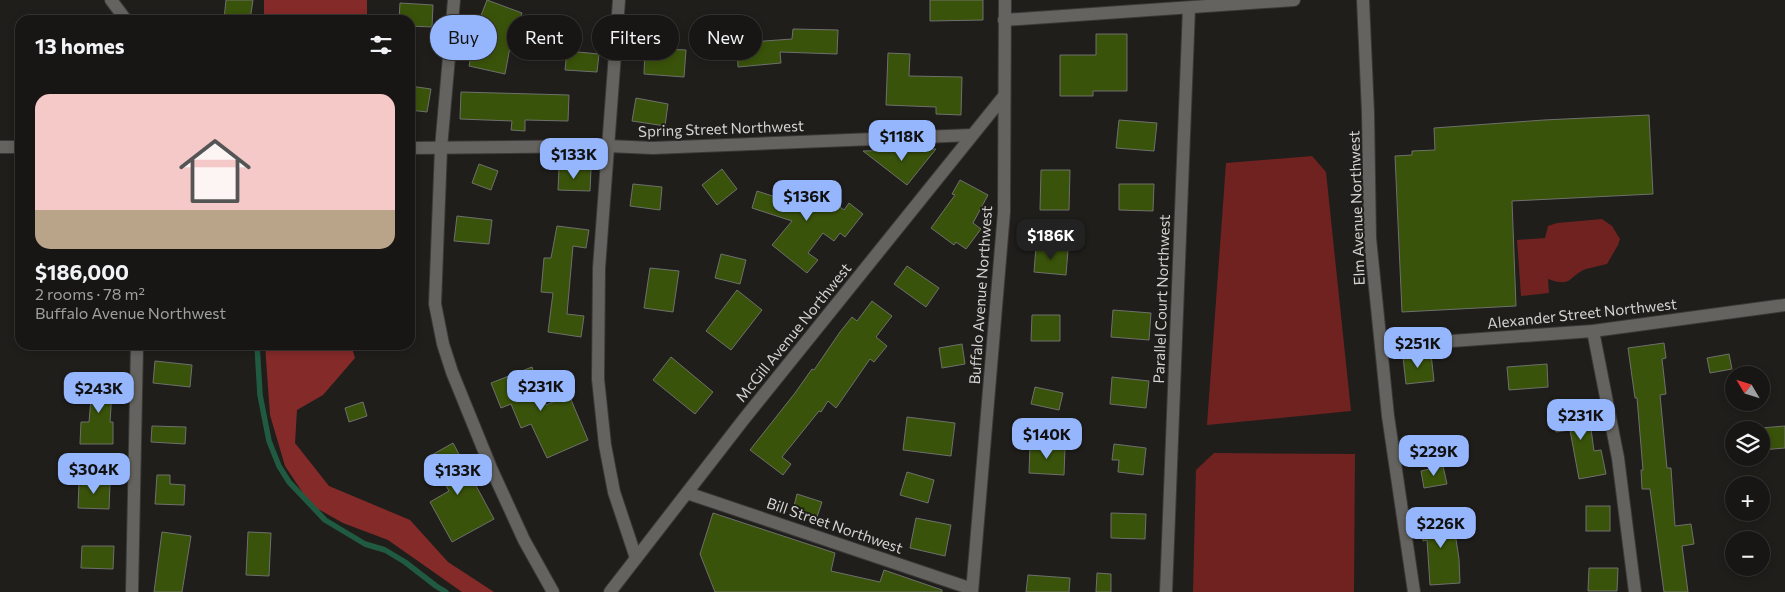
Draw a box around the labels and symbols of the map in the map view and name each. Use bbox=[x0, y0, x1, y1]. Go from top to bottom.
street label: Spring Street Northwest bbox=[638, 116, 804, 140]
pin: $118K bbox=[867, 120, 937, 162]
street label: Elm Avenue Northwest bbox=[1344, 130, 1368, 286]
pin: $133K bbox=[539, 138, 609, 180]
pin: $136K bbox=[772, 180, 842, 222]
street label: Buffalo Avenue Northwest bbox=[965, 205, 995, 385]
street label: Parallel Court Northwest bbox=[1149, 214, 1173, 384]
pin: $186K bbox=[1016, 218, 1086, 261]
street label: McGill Avenue Northwest bbox=[731, 259, 855, 405]
street label: Alexander Street Northwest bbox=[1486, 294, 1678, 332]
pin: $251K bbox=[1383, 326, 1453, 369]
north arrow bbox=[1725, 366, 1770, 411]
pin: $231K bbox=[506, 370, 576, 412]
pin: $243K bbox=[64, 372, 134, 414]
pin: $231K bbox=[1546, 398, 1616, 441]
pin: $140K bbox=[1012, 418, 1082, 460]
pin: $229K bbox=[1399, 434, 1469, 477]
pin: $304K bbox=[59, 452, 129, 495]
pin: $133K bbox=[423, 454, 493, 496]
street label: Bill Street Northwest bbox=[765, 493, 905, 557]
pin: $226K bbox=[1406, 506, 1476, 549]

